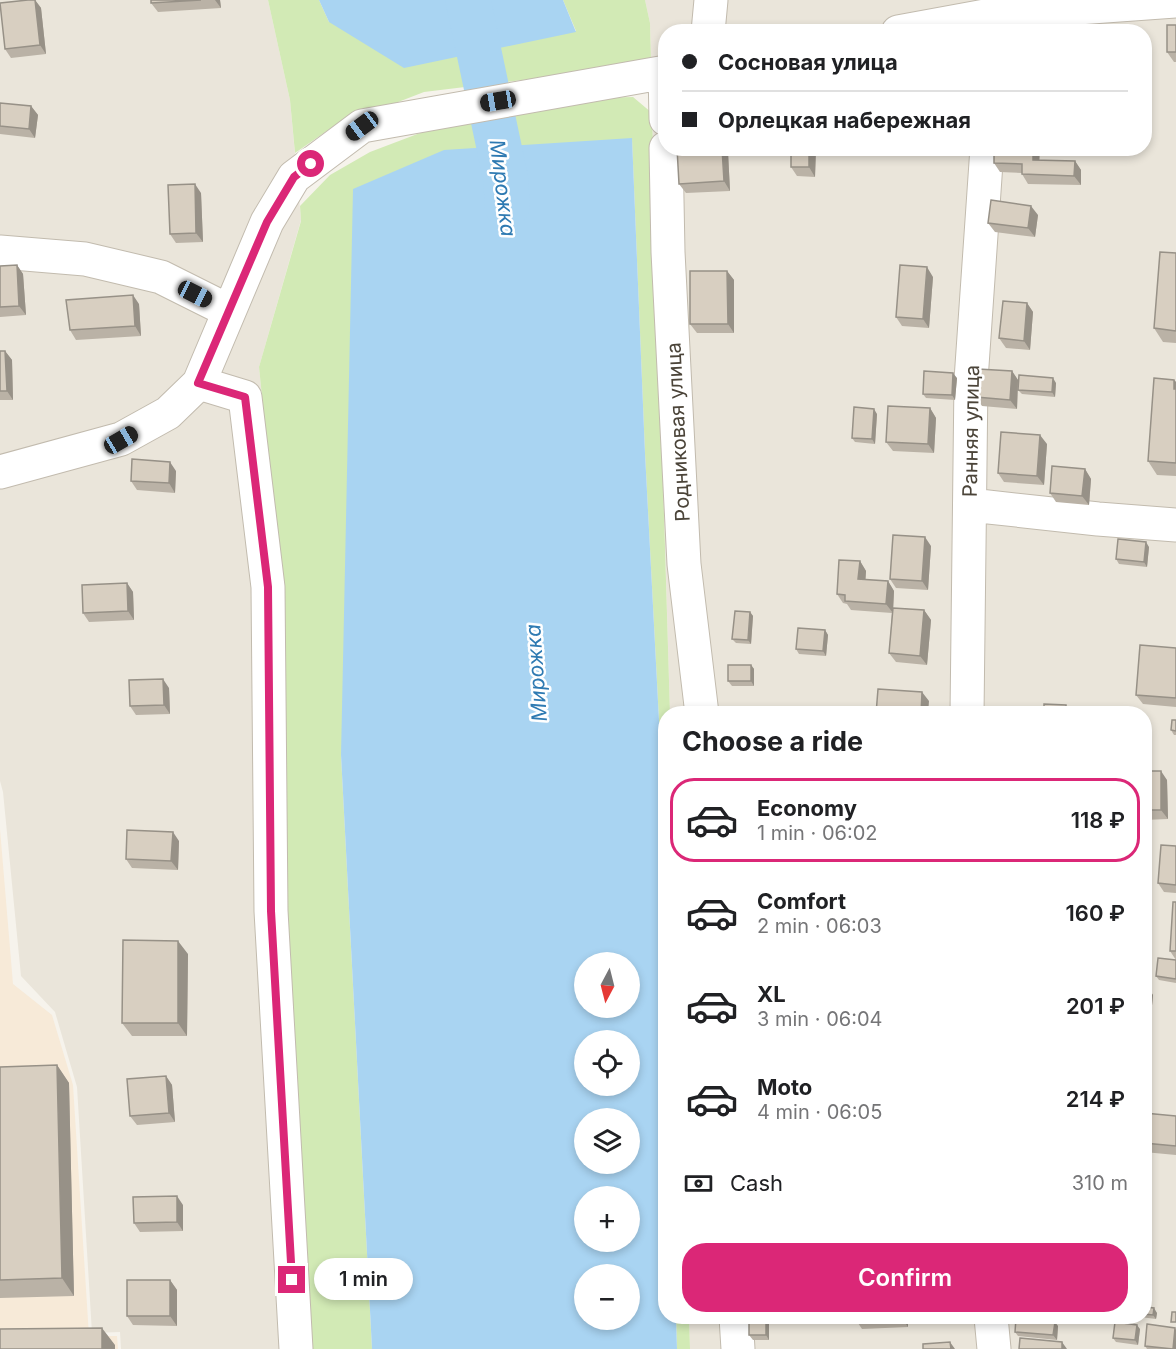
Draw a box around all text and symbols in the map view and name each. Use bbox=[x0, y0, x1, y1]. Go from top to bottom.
text: Сосновая улица bbox=[718, 49, 898, 75]
car bbox=[479, 89, 517, 113]
text: Орлецкая набережная bbox=[718, 107, 971, 133]
car bbox=[342, 108, 382, 144]
water label: Мирожка bbox=[485, 138, 521, 238]
route start bbox=[297, 150, 324, 177]
car bbox=[175, 278, 215, 310]
street label: Родниковая улица bbox=[661, 342, 695, 522]
street label: Ранняя улица bbox=[958, 365, 984, 497]
car bbox=[101, 423, 141, 457]
water label: Мирожка bbox=[520, 623, 552, 723]
text: Choose a ride bbox=[682, 725, 863, 758]
icon: car bbox=[685, 793, 739, 847]
text: Economy bbox=[757, 795, 857, 821]
text: 118 ₽ bbox=[1071, 807, 1125, 833]
text: 1 min · 06:02 bbox=[757, 821, 878, 845]
icon: car bbox=[685, 886, 739, 940]
text: Comfort bbox=[757, 888, 846, 914]
text: 160 ₽ bbox=[1066, 900, 1125, 926]
text: 2 min · 06:03 bbox=[757, 914, 882, 938]
north arrow bbox=[574, 952, 640, 1018]
map controls bbox=[574, 952, 640, 1330]
icon: car bbox=[685, 979, 739, 1033]
text: XL bbox=[757, 981, 786, 1007]
text: 201 ₽ bbox=[1066, 993, 1125, 1019]
text: 3 min · 06:04 bbox=[757, 1007, 883, 1031]
button: locate bbox=[574, 1030, 640, 1096]
icon: car bbox=[685, 1072, 739, 1126]
text: Moto bbox=[757, 1074, 812, 1100]
text: 214 ₽ bbox=[1066, 1086, 1125, 1112]
text: 4 min · 06:05 bbox=[757, 1100, 882, 1124]
button: layers bbox=[574, 1108, 640, 1174]
icon: cash bbox=[682, 1167, 715, 1200]
text: Cash bbox=[730, 1170, 783, 1196]
text: 310 m bbox=[1072, 1171, 1128, 1195]
button: + bbox=[574, 1186, 640, 1252]
button: Confirm bbox=[682, 1243, 1128, 1312]
callout: 1 min bbox=[313, 1259, 412, 1301]
button: − bbox=[574, 1264, 640, 1330]
route end bbox=[278, 1266, 305, 1293]
text: 1 min bbox=[339, 1267, 388, 1291]

